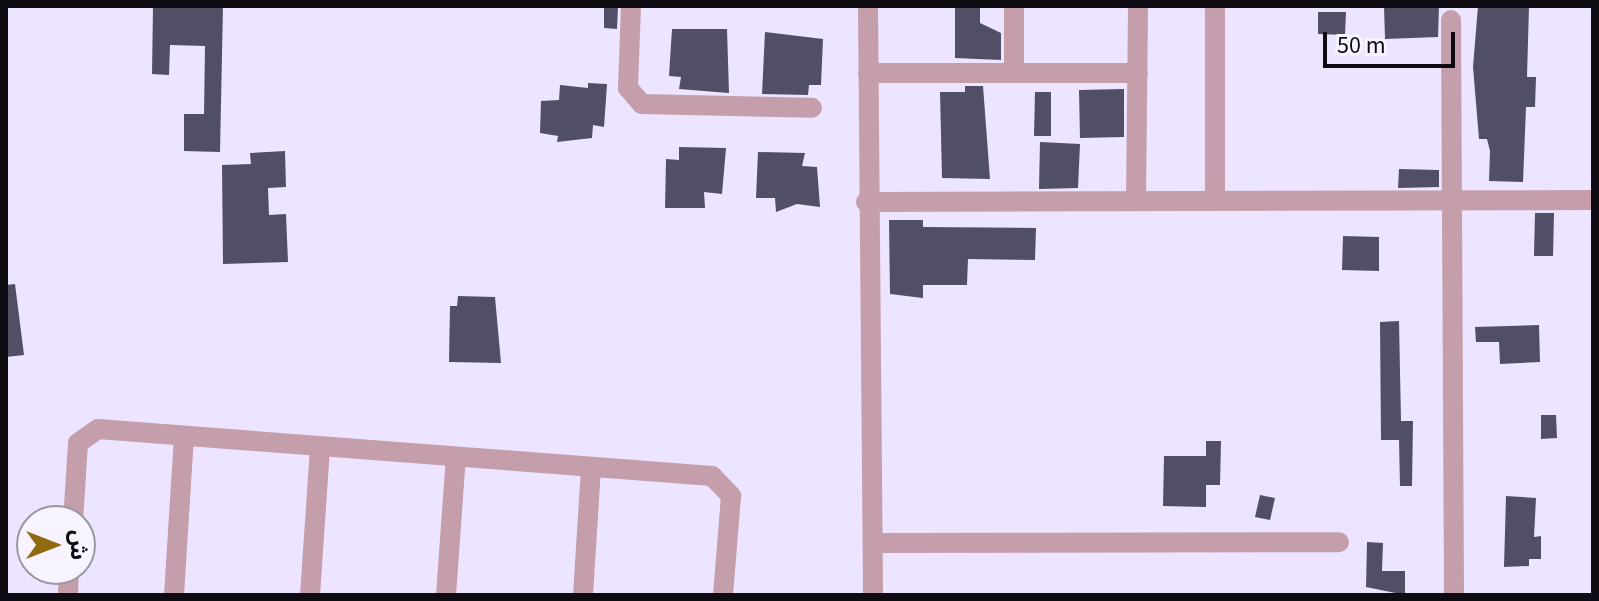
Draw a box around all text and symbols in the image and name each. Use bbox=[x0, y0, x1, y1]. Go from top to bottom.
scale bar bbox=[1327, 16, 1459, 66]
text: 50 m bbox=[1337, 28, 1386, 63]
north arrow bbox=[16, 505, 96, 585]
text: ش bbox=[62, 530, 94, 560]

